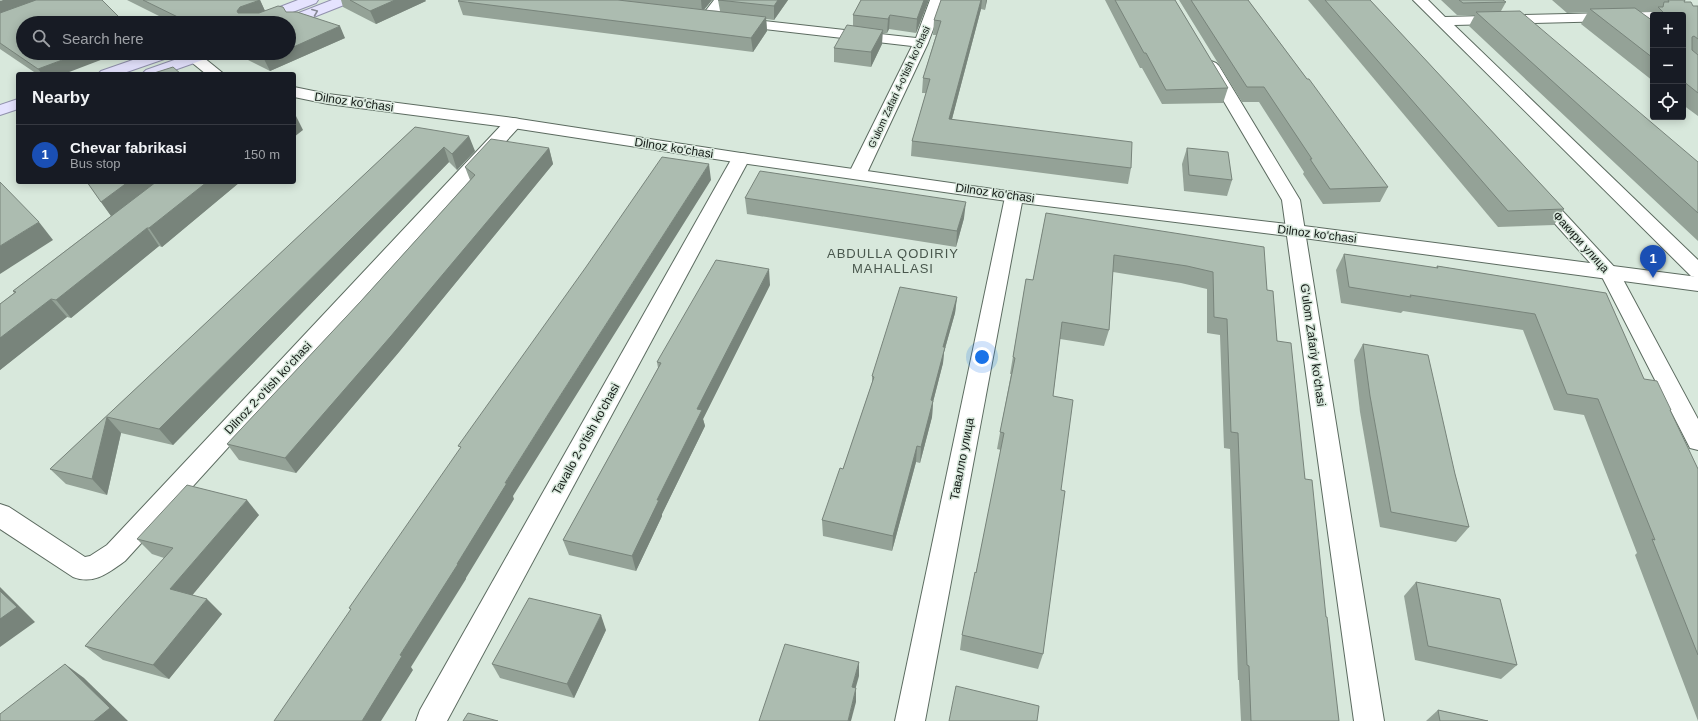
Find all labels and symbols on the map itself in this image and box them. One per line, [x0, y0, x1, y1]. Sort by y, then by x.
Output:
one-way arrow [311, 8, 318, 16]
street label: G'ulom Zafari 4-o'tish ko'chasi [866, 24, 932, 150]
street label: Dilnoz ko'chasi [314, 90, 394, 114]
street label: Dilnoz ko'chasi [634, 135, 714, 161]
street label: Dilnoz ko'chasi [955, 181, 1035, 205]
street label: Факири улица [1550, 209, 1612, 276]
street label: Dilnoz ko'chasi [1277, 222, 1357, 246]
pin: 1 [1640, 245, 1666, 278]
district label: ABDULLA QODIRIY MAHALLASI [827, 246, 959, 276]
street label: G'ulom Zafariy ko'chasi [1297, 283, 1329, 407]
street label: Dilnoz 2-o'tish ko'chasi [222, 339, 314, 437]
your location [972, 347, 992, 367]
street label: Tavallo 2-o'tish ko'chasi [550, 381, 622, 497]
street label: Тавалло улица [947, 416, 977, 501]

